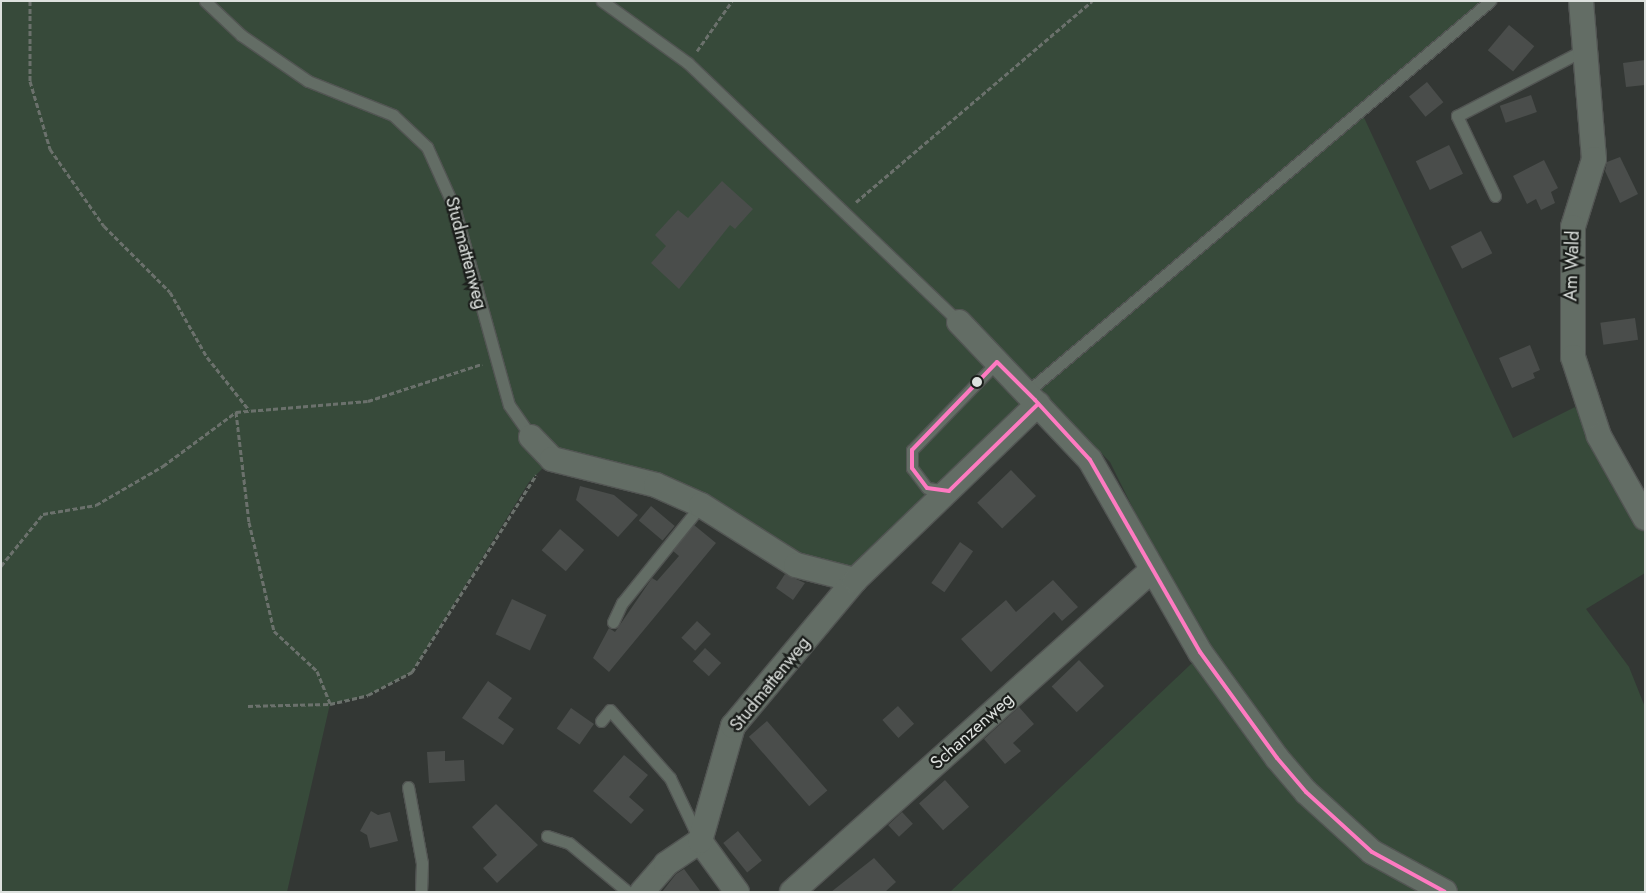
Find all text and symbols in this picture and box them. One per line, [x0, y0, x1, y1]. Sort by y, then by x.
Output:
street label: Studmattenweg [441, 194, 491, 312]
street label: Am Wald [1560, 230, 1584, 302]
unlabelled marker [972, 377, 982, 387]
street label: Studmattenweg [725, 632, 815, 736]
street label: Schanzenweg [926, 688, 1018, 774]

